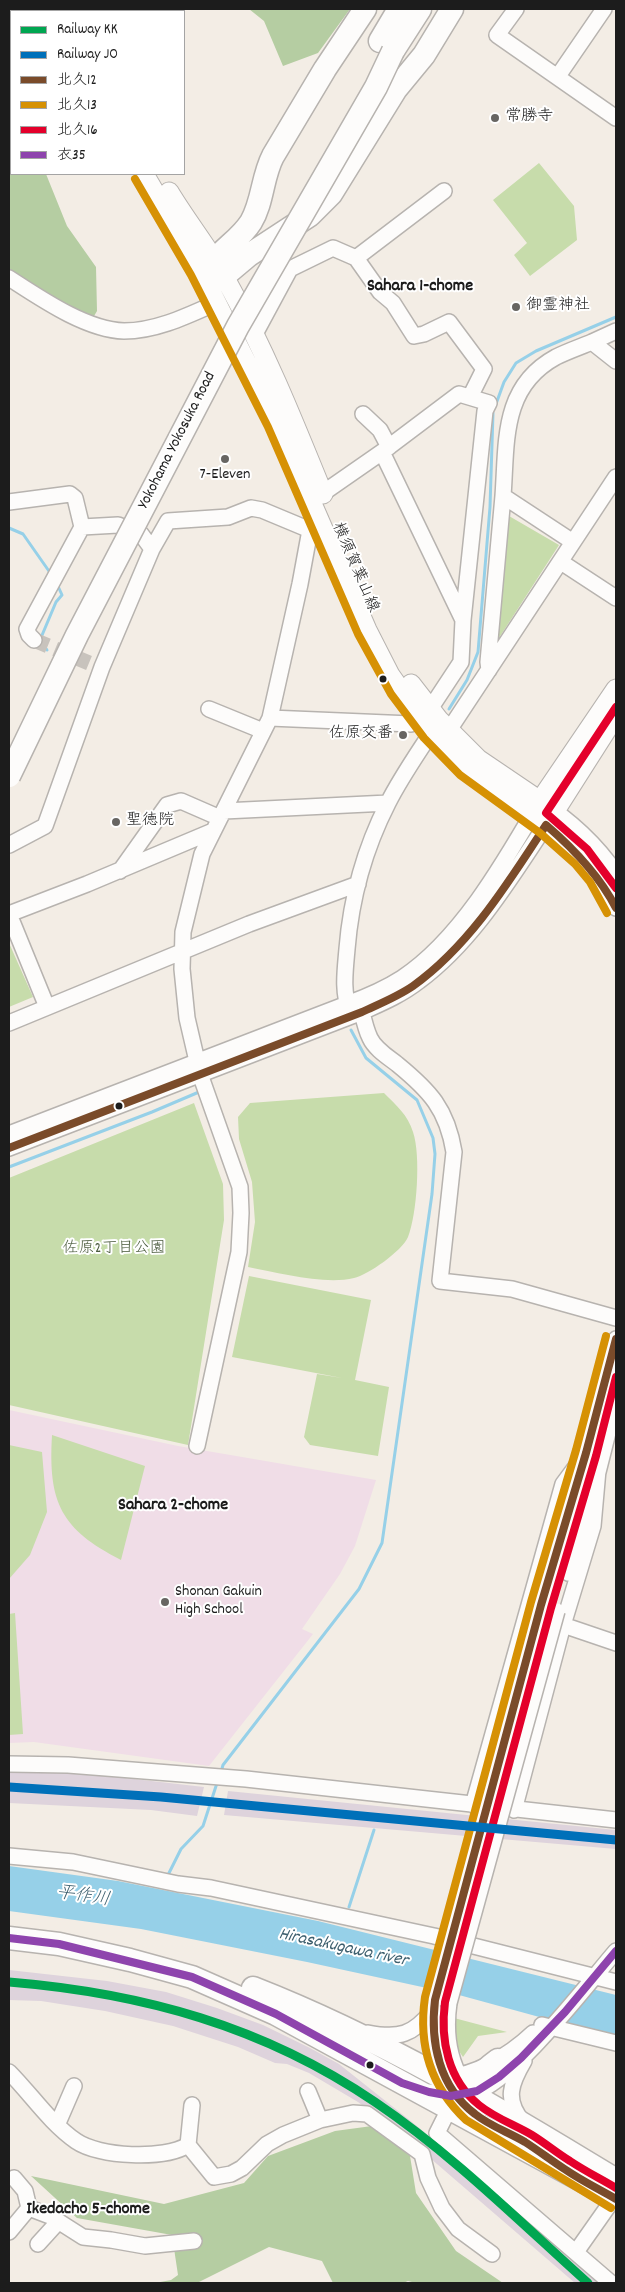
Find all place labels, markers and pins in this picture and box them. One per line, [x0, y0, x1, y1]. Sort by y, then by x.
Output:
place label: 常勝寺 [505, 108, 553, 128]
marker: 常勝寺 [489, 112, 501, 124]
place label: 御霊神社 [526, 297, 590, 317]
marker: 御霊神社 [510, 301, 522, 313]
marker: 7-Eleven [219, 453, 231, 465]
place label: 7-Eleven [200, 466, 250, 486]
unlabelled marker [378, 674, 388, 684]
place label: 佐原交番 [329, 725, 393, 745]
marker: 佐原交番 [397, 729, 409, 741]
place label: 聖徳院 [126, 812, 174, 832]
marker: 聖徳院 [110, 816, 122, 828]
unlabelled marker [114, 1101, 124, 1111]
place label: Shonan Gakuin High School [175, 1583, 262, 1621]
marker: Shonan Gakuin High School [159, 1596, 171, 1608]
unlabelled marker [365, 2060, 375, 2070]

